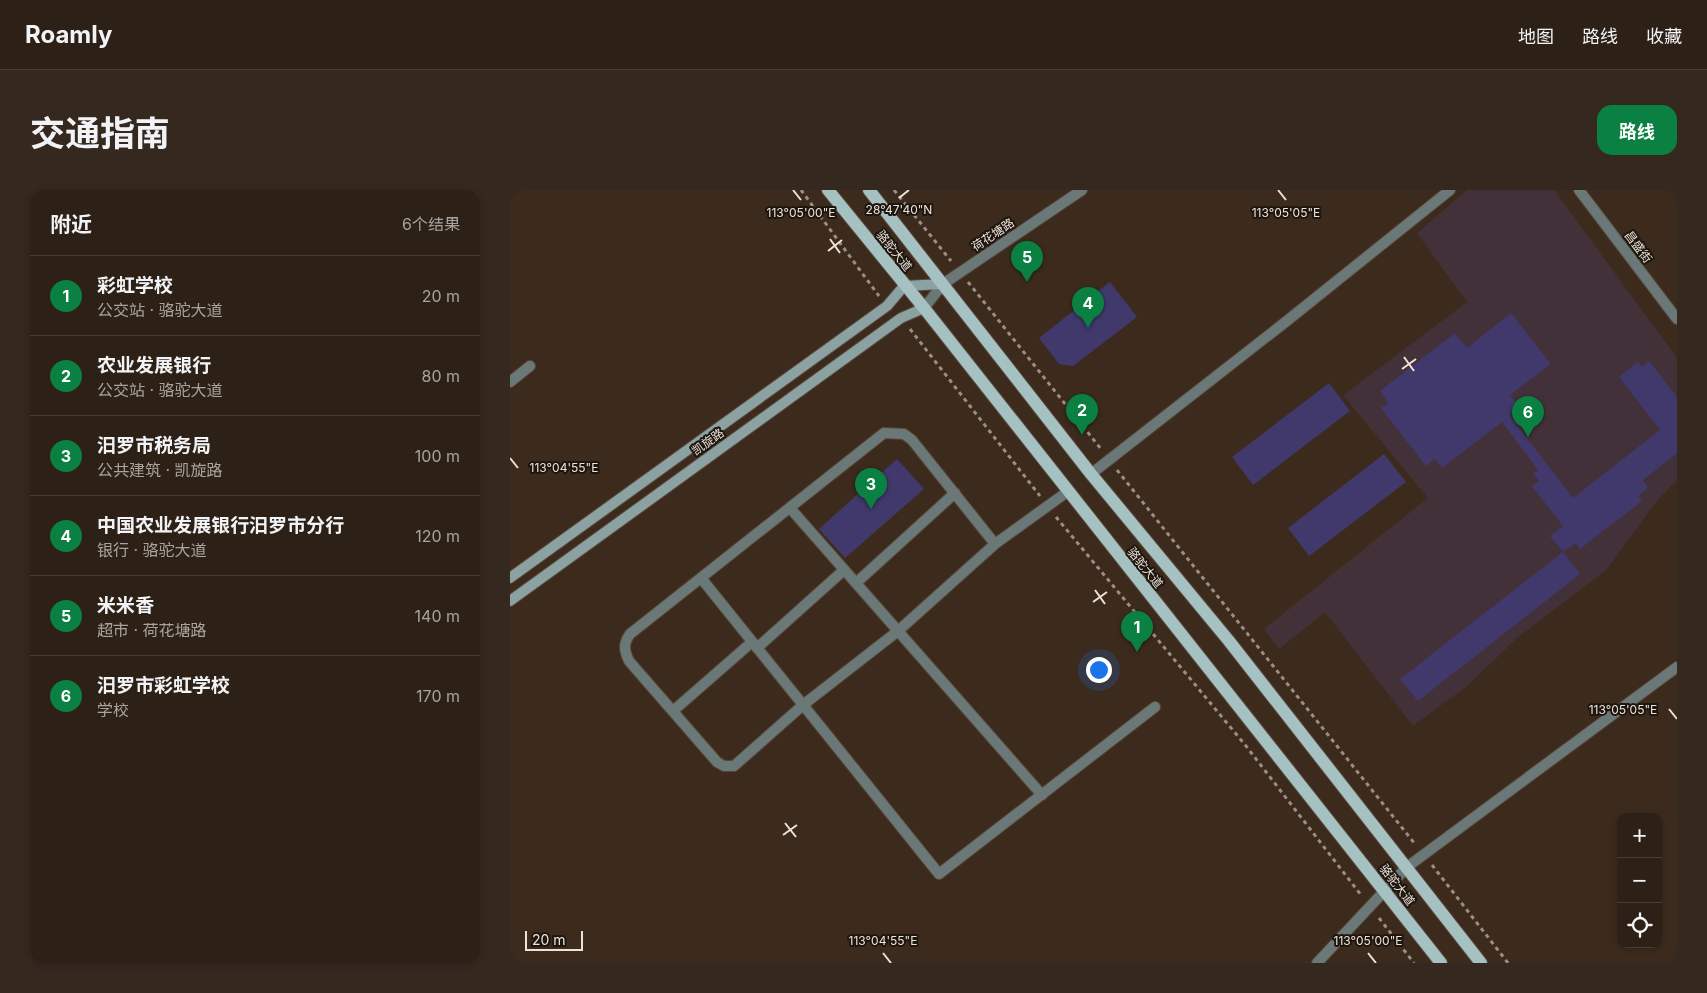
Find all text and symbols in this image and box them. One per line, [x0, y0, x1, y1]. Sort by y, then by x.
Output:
text: Roamly [25, 20, 112, 49]
text: 地图 [1518, 26, 1554, 47]
text: 路线 [1582, 26, 1618, 47]
text: 收藏 [1646, 26, 1682, 47]
button: 路线 [1597, 105, 1677, 155]
text: 交通指南 [30, 112, 170, 154]
text: 28°47'40"N [866, 202, 932, 217]
text: 113°05'00"E [767, 205, 835, 220]
text: 113°05'05"E [1252, 205, 1320, 220]
text: 附近 [50, 212, 92, 237]
text: 6个结果 [402, 214, 460, 234]
street label: 荷花塘路 [969, 215, 1017, 254]
street label: 骆驼大道 [873, 227, 915, 274]
street label: 昌盛街 [1622, 228, 1655, 266]
pin: 5 [1011, 241, 1043, 282]
text: 彩虹学校 [97, 274, 173, 297]
text: 1 [63, 286, 69, 306]
text: 20 m [422, 286, 460, 306]
pin: 4 [1072, 287, 1104, 328]
text: 公交站 · 骆驼大道 [97, 300, 223, 320]
text: 农业发展银行 [97, 354, 211, 377]
text: 2 [61, 366, 71, 386]
text: 80 m [421, 366, 460, 386]
text: 公交站 · 骆驼大道 [97, 380, 223, 400]
pin: 2 [1066, 394, 1098, 435]
pin: 6 [1512, 396, 1544, 437]
street label: 凯旋路 [689, 425, 727, 458]
text: 汨罗市税务局 [97, 434, 211, 457]
text: 3 [61, 446, 71, 466]
text: 100 m [415, 446, 460, 466]
text: 公共建筑 · 凯旋路 [97, 460, 223, 480]
text: 113°04'55"E [530, 460, 598, 475]
pin: 3 [855, 468, 887, 509]
text: 中国农业发展银行汨罗市分行 [97, 514, 344, 537]
text: 4 [61, 526, 71, 546]
text: 120 m [415, 526, 460, 546]
text: 银行 · 骆驼大道 [97, 540, 207, 560]
street label: 骆驼大道 [1124, 544, 1166, 591]
text: 米米香 [97, 594, 154, 617]
text: 5 [61, 606, 71, 626]
text: 140 m [415, 606, 460, 626]
pin: 1 [1121, 611, 1153, 652]
text: 超市 · 荷花塘路 [97, 620, 207, 640]
your location [1086, 657, 1112, 683]
text: 汨罗市彩虹学校 [97, 674, 230, 697]
text: 6 [61, 686, 71, 706]
text: 170 m [416, 686, 460, 706]
text: 学校 [97, 700, 129, 720]
text: 113°05'05"E [1589, 702, 1657, 717]
map controls [1617, 813, 1662, 948]
button: + [1617, 813, 1662, 858]
button: − [1617, 858, 1662, 903]
street label: 骆驼大道 [1377, 861, 1418, 908]
button: locate [1617, 903, 1662, 948]
scale bar [525, 928, 582, 951]
text: 20 m [532, 931, 566, 948]
text: 113°04'55"E [849, 933, 917, 948]
text: 113°05'00"E [1334, 933, 1402, 948]

